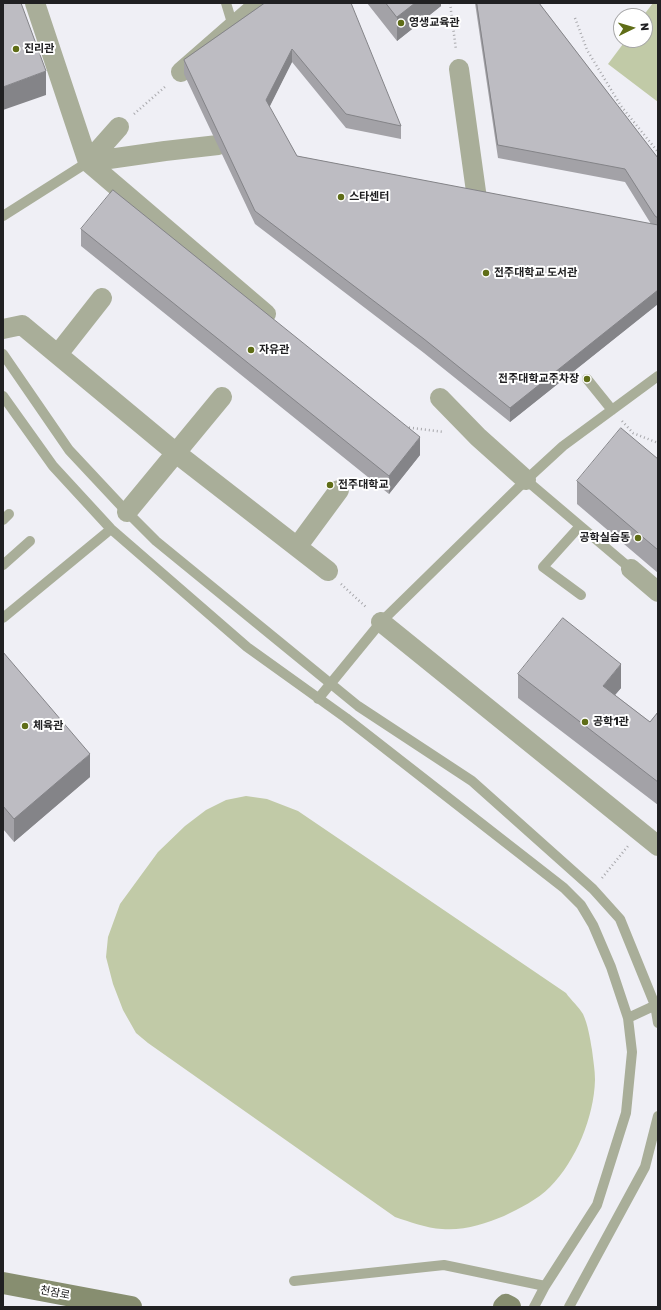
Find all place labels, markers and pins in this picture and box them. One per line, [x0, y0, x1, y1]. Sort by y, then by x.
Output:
place label: 영생교육관 [409, 16, 460, 30]
marker: 영생교육관 [396, 18, 406, 28]
place label: 진리관 [24, 42, 54, 56]
marker: 진리관 [11, 44, 21, 54]
place label: 스타센터 [349, 190, 389, 204]
marker: 스타센터 [336, 192, 346, 202]
place label: 전주대학교 도서관 [494, 266, 577, 280]
marker: 전주대학교 도서관 [481, 268, 491, 278]
place label: 자유관 [259, 343, 289, 357]
marker: 자유관 [246, 345, 256, 355]
place label: 전주대학교주차장 [498, 372, 579, 386]
marker: 전주대학교주차장 [582, 374, 592, 384]
place label: 전주대학교 [338, 478, 389, 492]
marker: 전주대학교 [325, 480, 335, 490]
place label: 공학실습동 [579, 531, 630, 545]
marker: 공학실습동 [633, 533, 643, 543]
place label: 공학1관 [593, 715, 629, 729]
marker: 공학1관 [580, 717, 590, 727]
place label: 체육관 [33, 719, 63, 733]
marker: 체육관 [20, 721, 30, 731]

